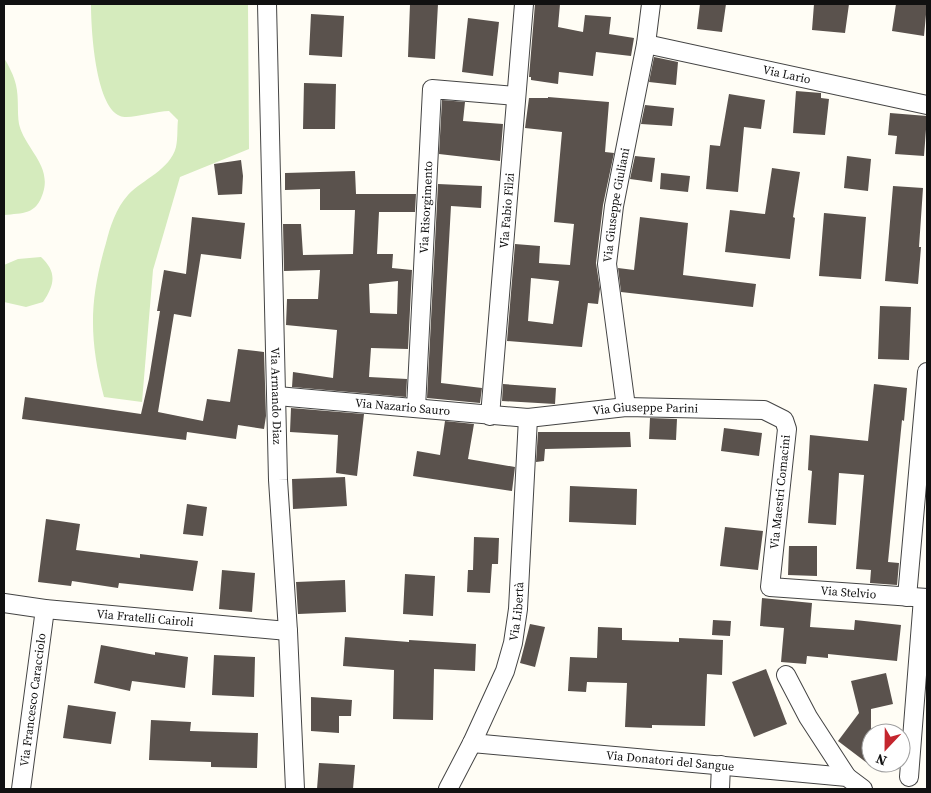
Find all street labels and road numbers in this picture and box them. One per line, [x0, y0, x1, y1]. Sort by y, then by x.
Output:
street label: Via Lario [761, 62, 813, 88]
street label: Via Giuseppe Giuliani [599, 146, 633, 263]
street label: Via Risorgimento [416, 160, 436, 254]
street label: Via Fabio Filzi [496, 172, 518, 249]
street label: Via Armando Diaz [267, 347, 285, 445]
street label: Via Nazario Sauro [354, 395, 451, 419]
street label: Via Giuseppe Parini [592, 399, 699, 419]
street label: Via Maestri Comacini [766, 434, 794, 550]
street label: Via Libertà [505, 581, 527, 642]
street label: Via Stelvio [820, 583, 877, 602]
street label: Via Fratelli Cairoli [96, 606, 195, 630]
street label: Via Francesco Caracciolo [16, 632, 50, 767]
street label: Via Donatori del Sangue [605, 747, 735, 775]

